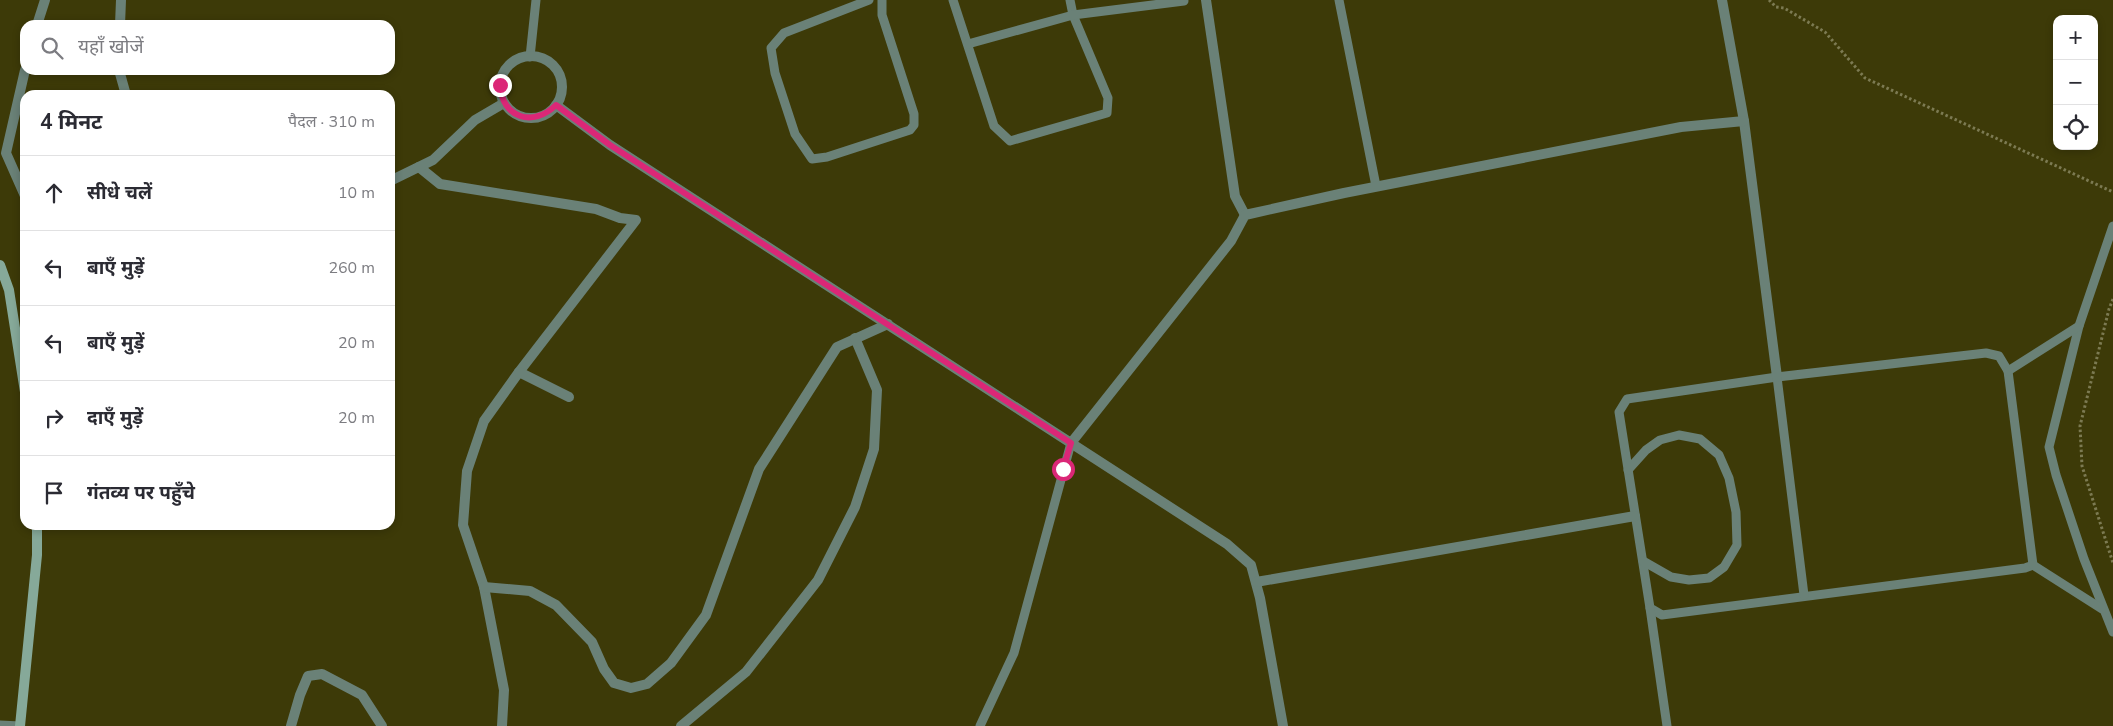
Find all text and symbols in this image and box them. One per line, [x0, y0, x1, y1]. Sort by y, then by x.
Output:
map controls [2053, 15, 2098, 150]
button: + [2053, 15, 2098, 60]
search box [20, 20, 395, 75]
icon: search [38, 34, 66, 62]
text: यहाँ खोजें [78, 34, 143, 60]
button: − [2053, 60, 2098, 105]
route end [489, 74, 512, 97]
button: locate [2053, 105, 2098, 150]
text: 4 मिनट [40, 108, 102, 136]
text: पैदल · 310 m [288, 111, 375, 133]
icon: ahead [40, 179, 68, 207]
text: सीधे चलें [87, 180, 152, 206]
text: 10 m [338, 182, 375, 204]
icon: left [40, 254, 68, 282]
text: बाएँ मुड़ें [87, 255, 144, 281]
text: 260 m [328, 257, 375, 279]
icon: left [40, 329, 68, 357]
text: बाएँ मुड़ें [87, 330, 144, 356]
text: 20 m [338, 332, 375, 354]
icon: right [40, 404, 68, 432]
text: दाएँ मुड़ें [87, 405, 143, 431]
text: 20 m [338, 407, 375, 429]
route start [1052, 458, 1075, 481]
icon: arrive [40, 479, 68, 507]
text: गंतव्य पर पहुँचे [87, 480, 195, 506]

